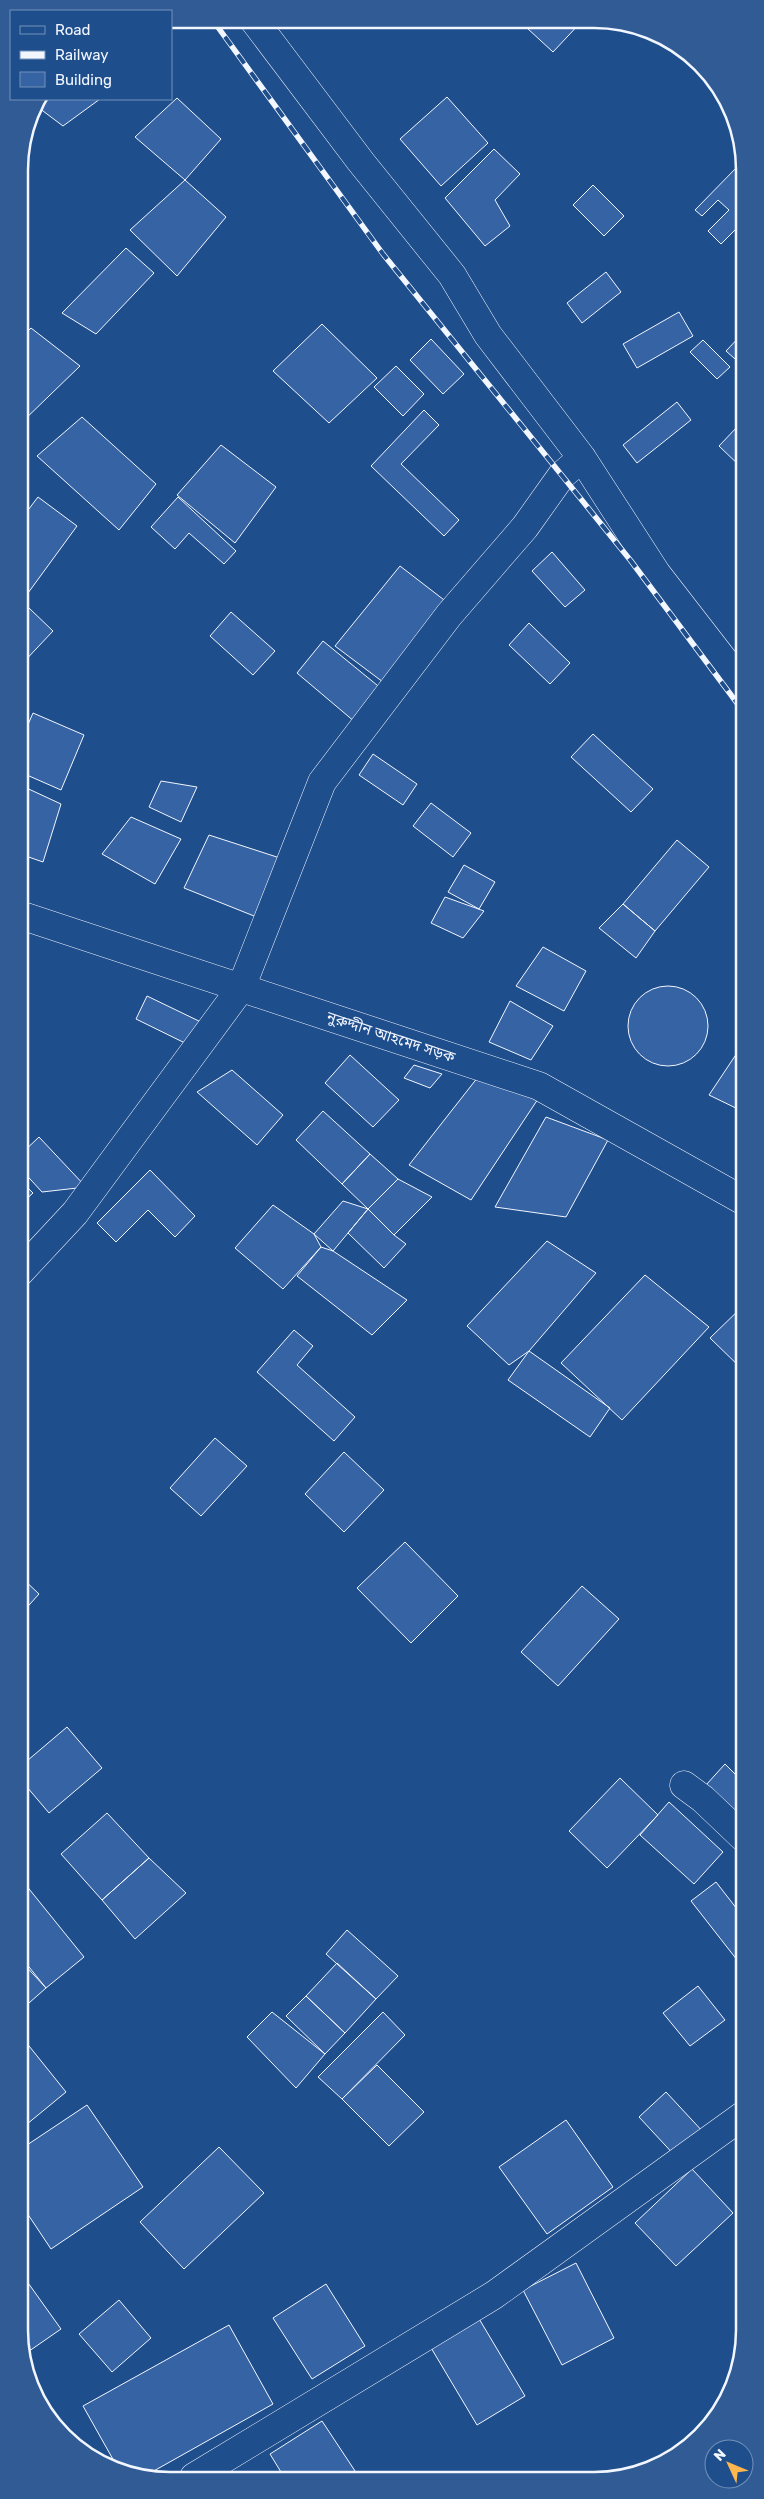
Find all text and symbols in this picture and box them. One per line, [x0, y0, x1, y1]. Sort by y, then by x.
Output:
legend [10, 10, 172, 100]
text: Road [55, 21, 91, 39]
text: Railway [55, 46, 109, 64]
text: Building [55, 71, 112, 89]
street label: নুরুদ্দীন আহমেদ সড়ক [324, 1007, 458, 1067]
north arrow [704, 2439, 754, 2489]
text: N [710, 2446, 730, 2465]

